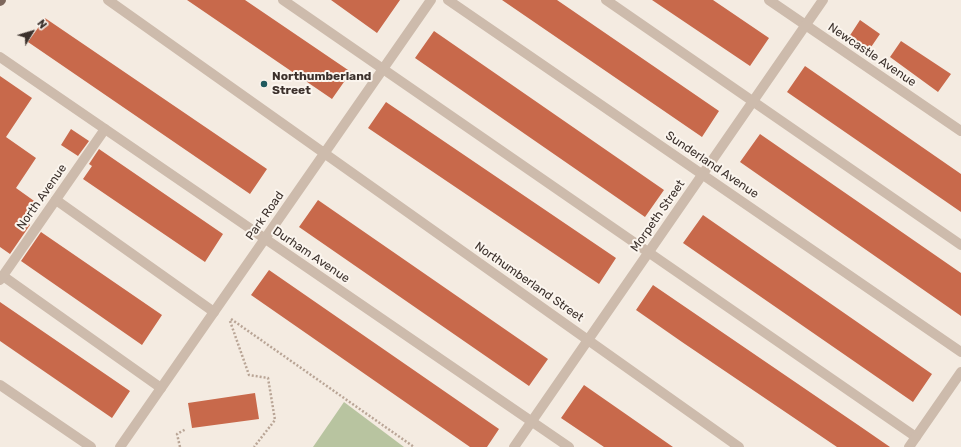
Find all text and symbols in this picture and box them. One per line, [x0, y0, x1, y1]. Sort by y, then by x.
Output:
north arrow [12, 12, 52, 52]
text: N [34, 17, 49, 31]
street label: Newcastle Avenue [825, 20, 919, 90]
place label: Northumberland Street [272, 70, 371, 98]
marker: Northumberland Street [259, 79, 269, 89]
street label: Sunderland Avenue [663, 128, 761, 202]
street label: North Avenue [14, 161, 70, 233]
street label: Morpeth Street [628, 177, 688, 255]
street label: Park Road [243, 189, 287, 243]
street label: Durham Avenue [270, 224, 352, 286]
street label: Northumberland Street [472, 239, 586, 325]

